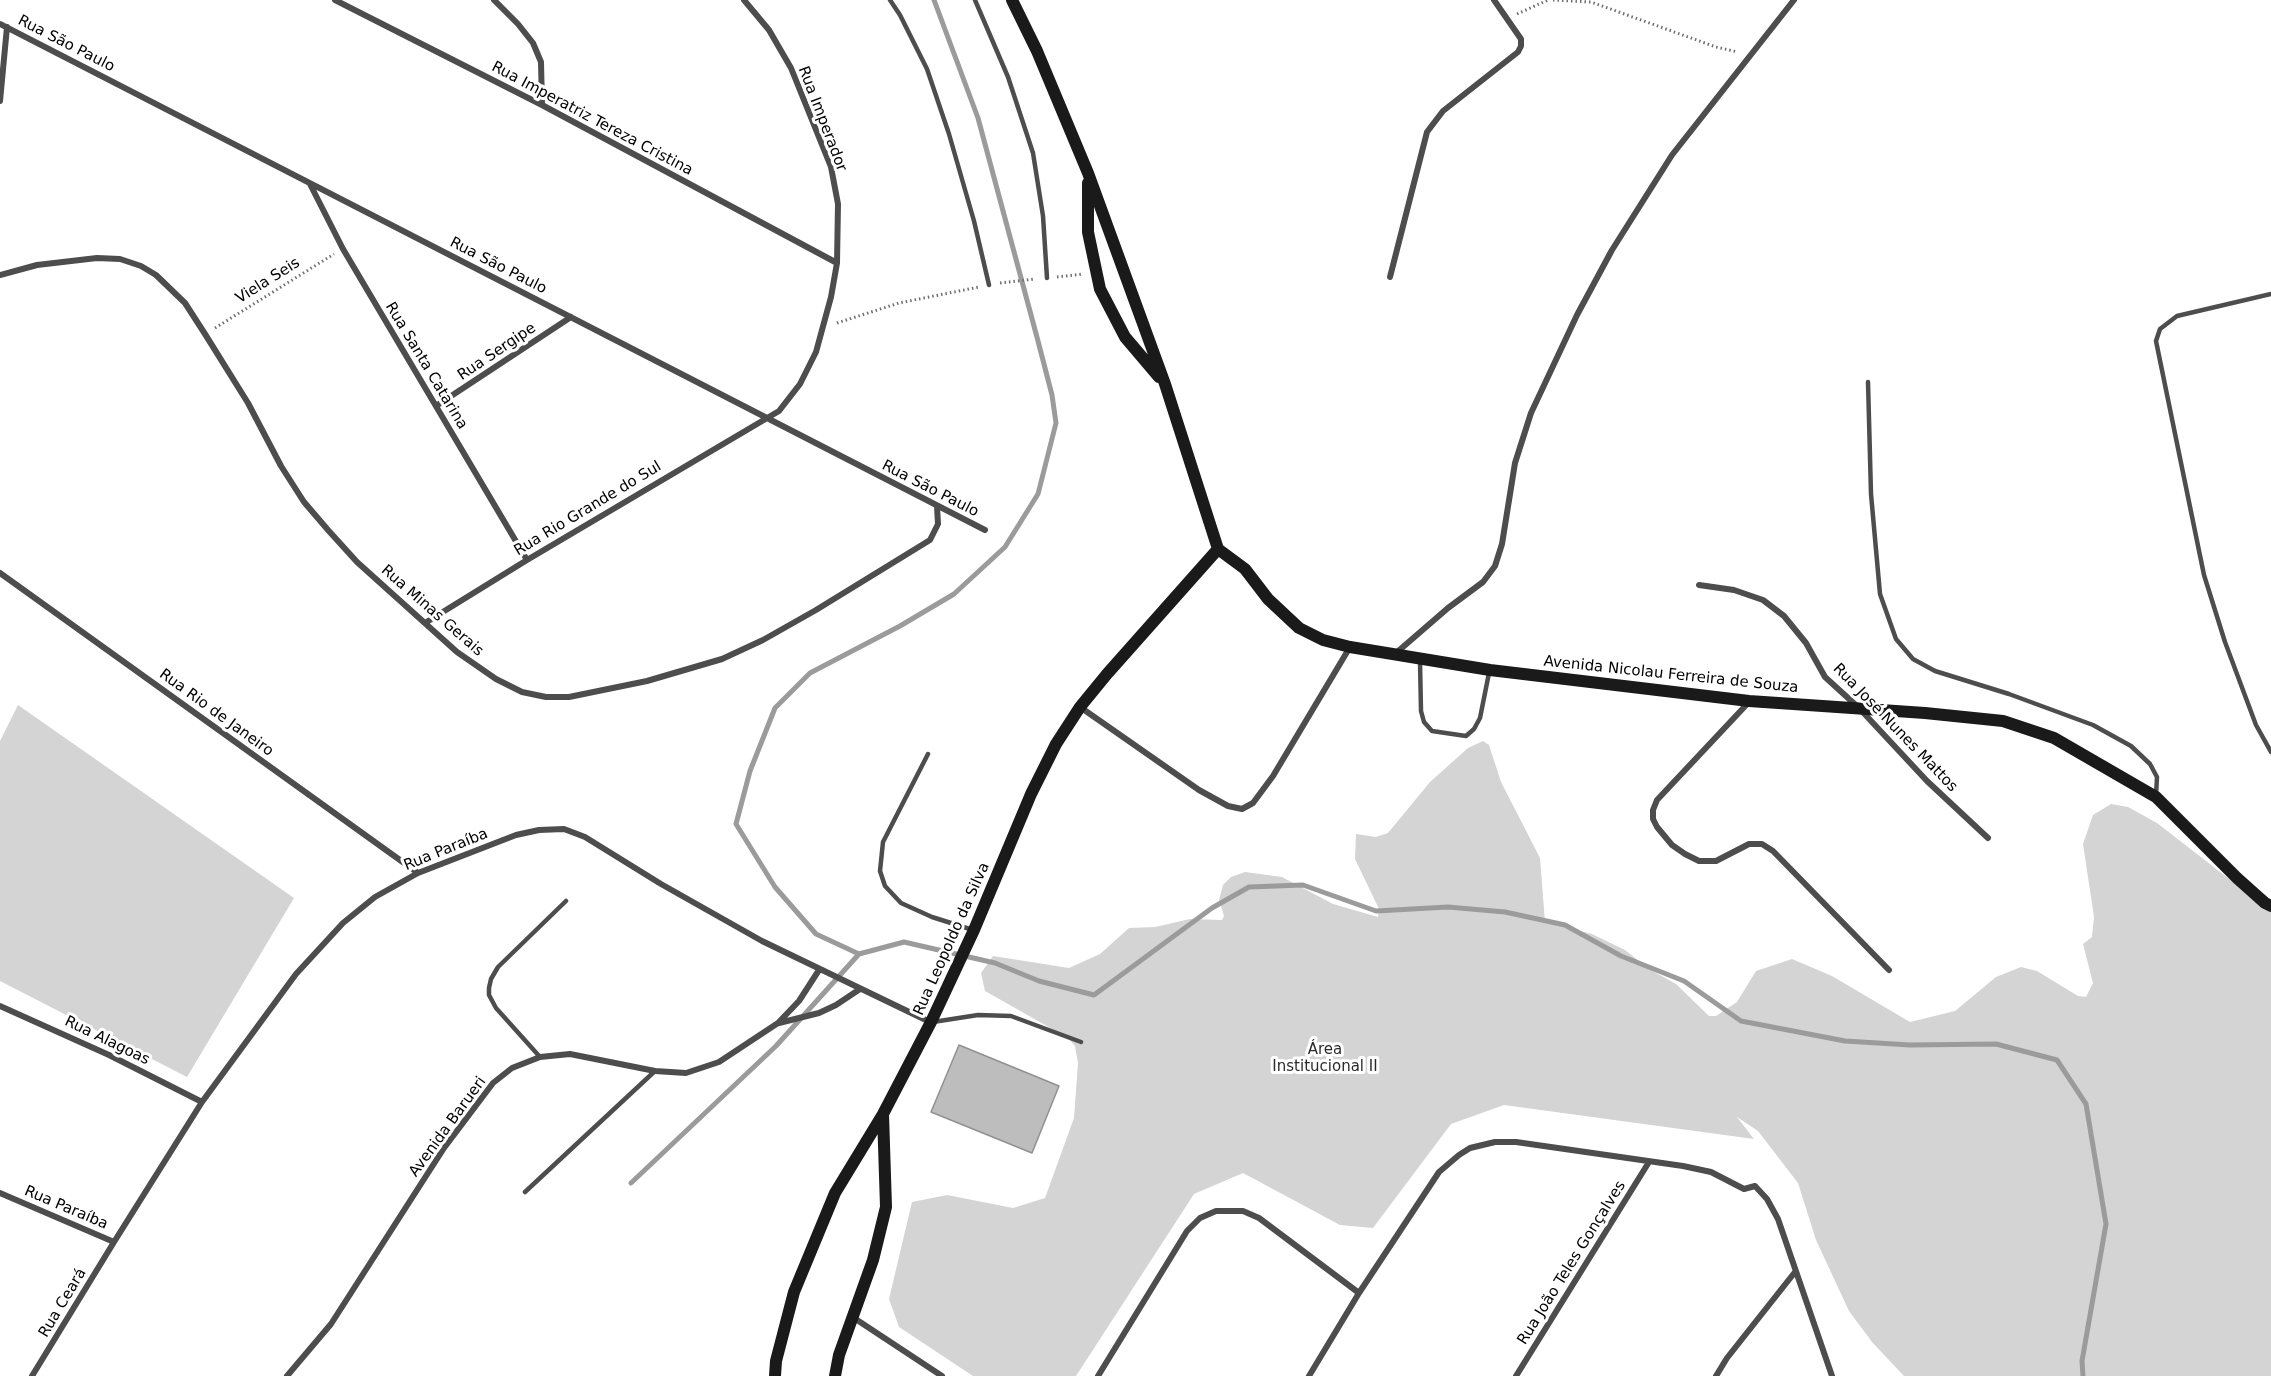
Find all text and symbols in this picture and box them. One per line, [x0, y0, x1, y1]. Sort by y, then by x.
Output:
street label: Rua São Paulo [15, 12, 117, 76]
street label: Rua Imperatriz Tereza Cristina [488, 58, 696, 180]
street label: Rua Imperador [794, 64, 850, 174]
street label: Rua São Paulo [447, 234, 549, 298]
street label: Viela Seis [233, 254, 303, 308]
street label: Rua Santa Catarina [381, 299, 471, 433]
street label: Rua Sergipe [455, 319, 539, 385]
street label: Rua São Paulo [879, 457, 981, 521]
street label: Rua Rio Grande do Sul [511, 458, 665, 560]
street label: Rua Minas Gerais [377, 562, 487, 660]
street label: Avenida Nicolau Ferreira de Souza [1543, 653, 1799, 697]
street label: Rua José Nunes Mattos [1829, 660, 1961, 796]
street label: Rua Rio de Janeiro [155, 666, 277, 760]
street label: Rua Paraíba [401, 825, 491, 875]
street label: Rua Leopoldo da Silva [910, 860, 994, 1018]
street label: Rua Alagoas [61, 1013, 153, 1069]
park label: Área Institucional II [1272, 1041, 1378, 1076]
street label: Avenida Barueri [406, 1073, 490, 1181]
street label: Rua João Teles Gonçalves [1514, 1178, 1630, 1348]
street label: Rua Paraíba [22, 1182, 110, 1234]
street label: Rua Ceará [35, 1265, 91, 1341]

